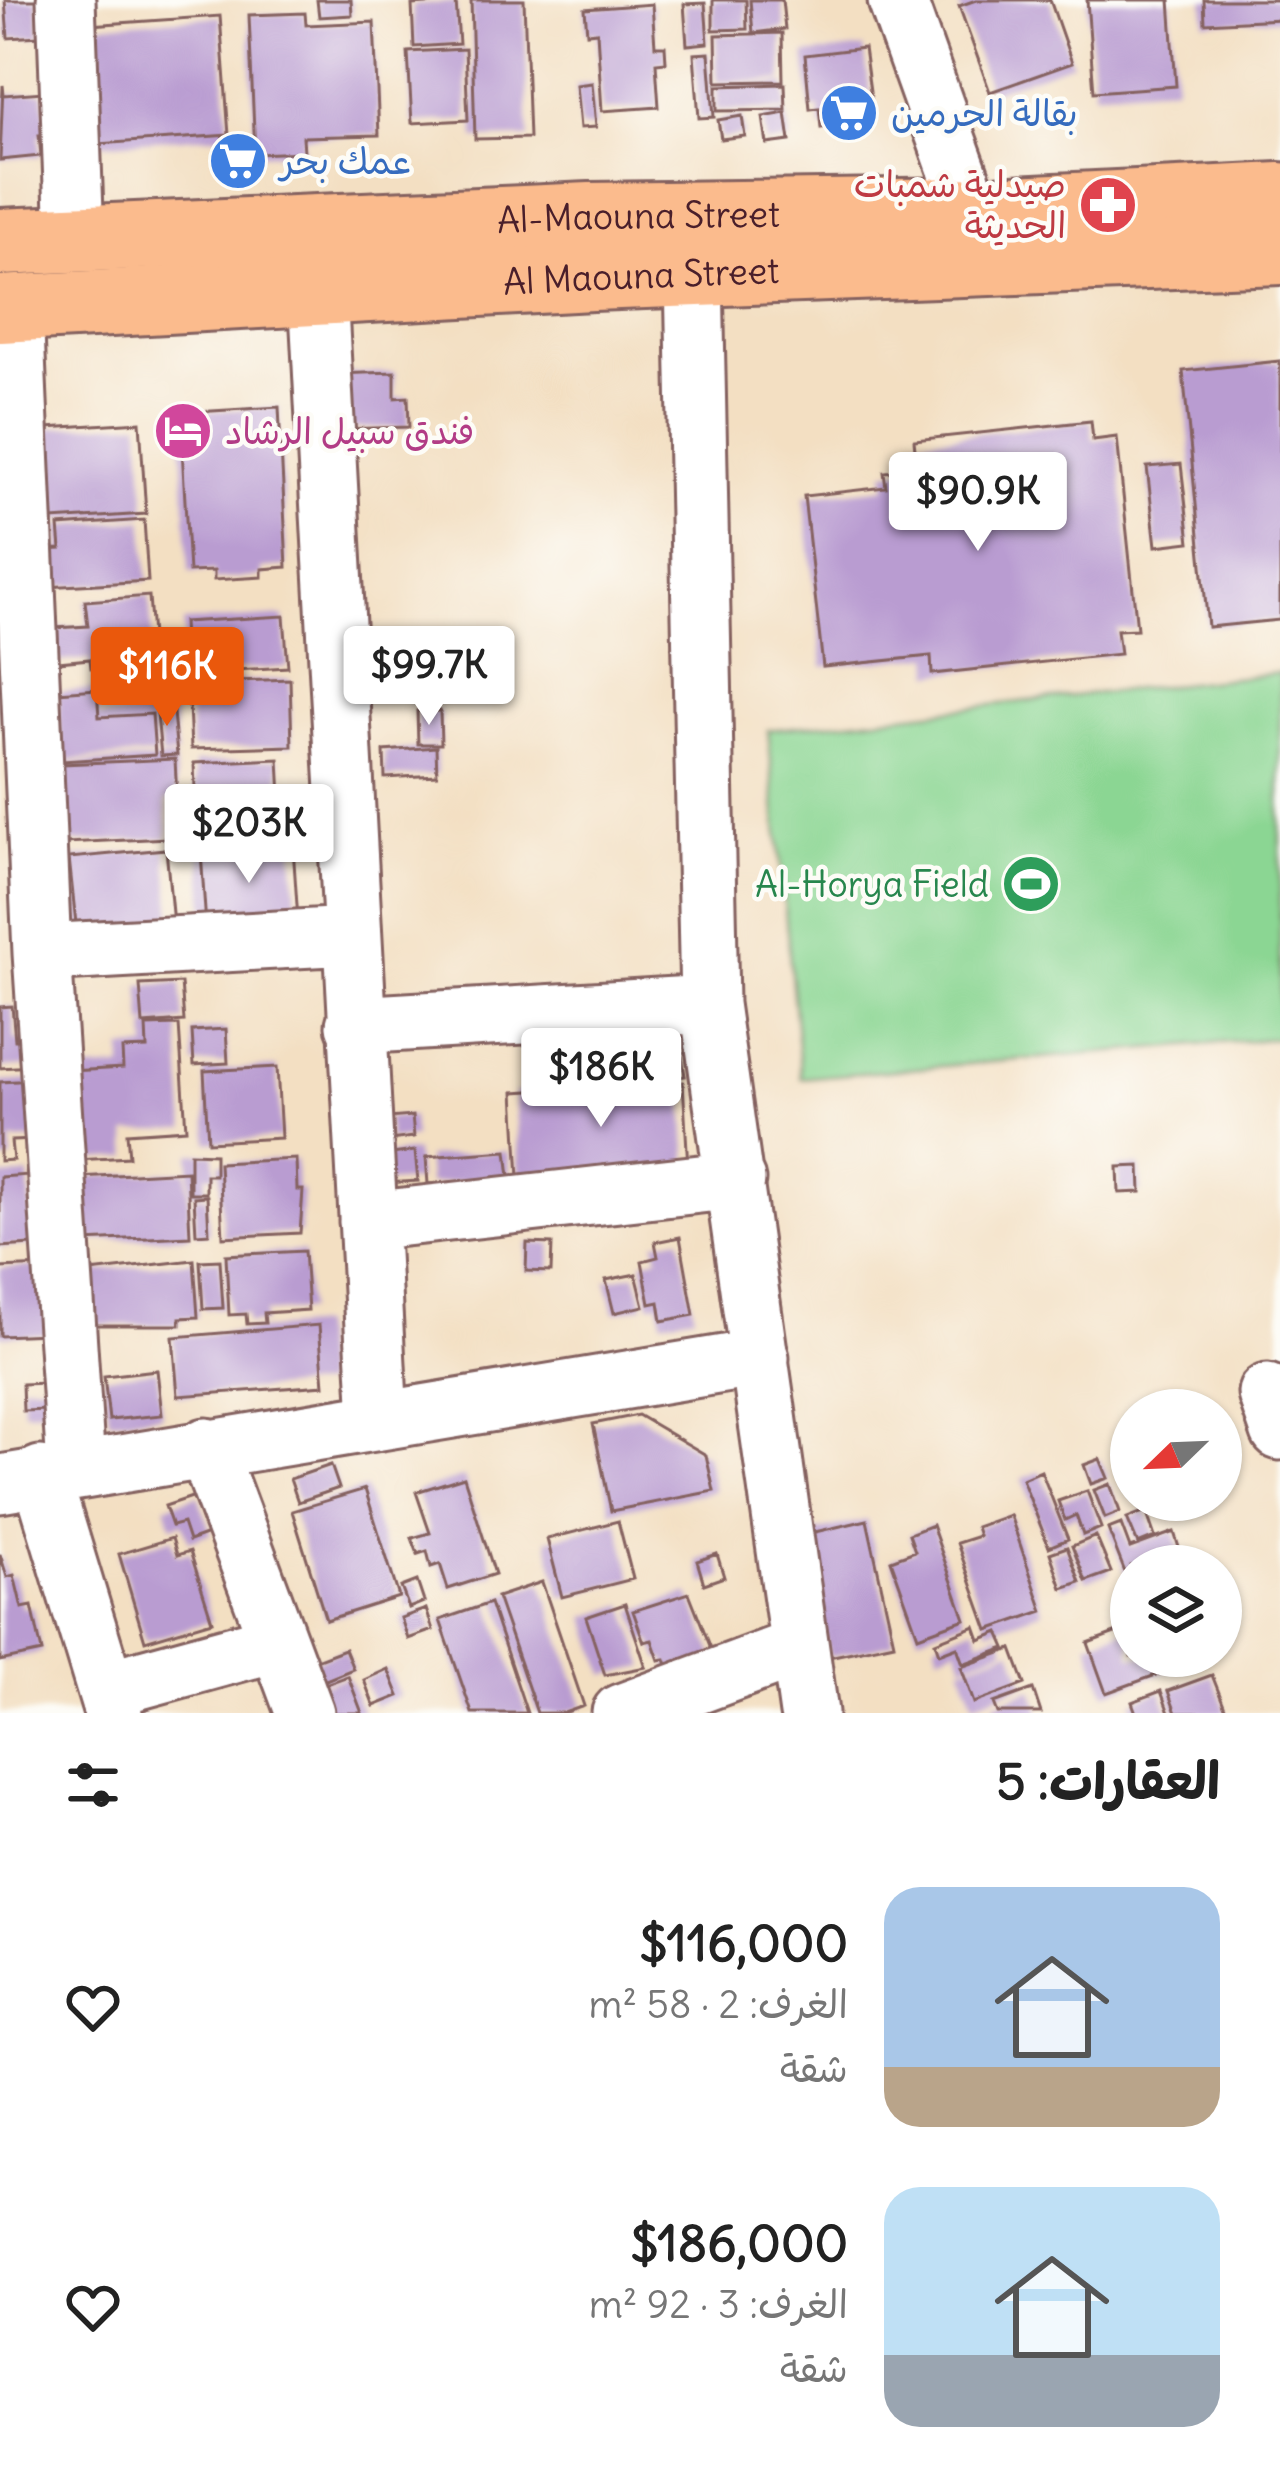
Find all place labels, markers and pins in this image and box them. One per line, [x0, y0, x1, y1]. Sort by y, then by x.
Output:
supermarket icon: بقالة الحرمين [818, 82, 880, 144]
place label: بقالة الحرمين [891, 91, 1078, 136]
supermarket icon: عمك بحر [207, 130, 269, 192]
place label: عمك بحر [277, 139, 411, 184]
place label: صيدلية شمبات الحديثة [854, 162, 1066, 248]
pharmacy icon: صيدلية شمبات الحديثة [1077, 174, 1139, 236]
hotel icon: فندق سبيل الرشاد [152, 400, 214, 462]
place label: فندق سبيل الرشاد [225, 409, 474, 454]
pin: $90.9K [880, 452, 1076, 554]
pin: $99.7K [331, 626, 527, 728]
pin: $116K [83, 627, 251, 729]
pin: $203K [165, 784, 333, 886]
sports icon: Al-Horya Field [1000, 853, 1062, 915]
place label: Al-Horya Field [755, 862, 989, 907]
pin: $186K [517, 1028, 685, 1130]

